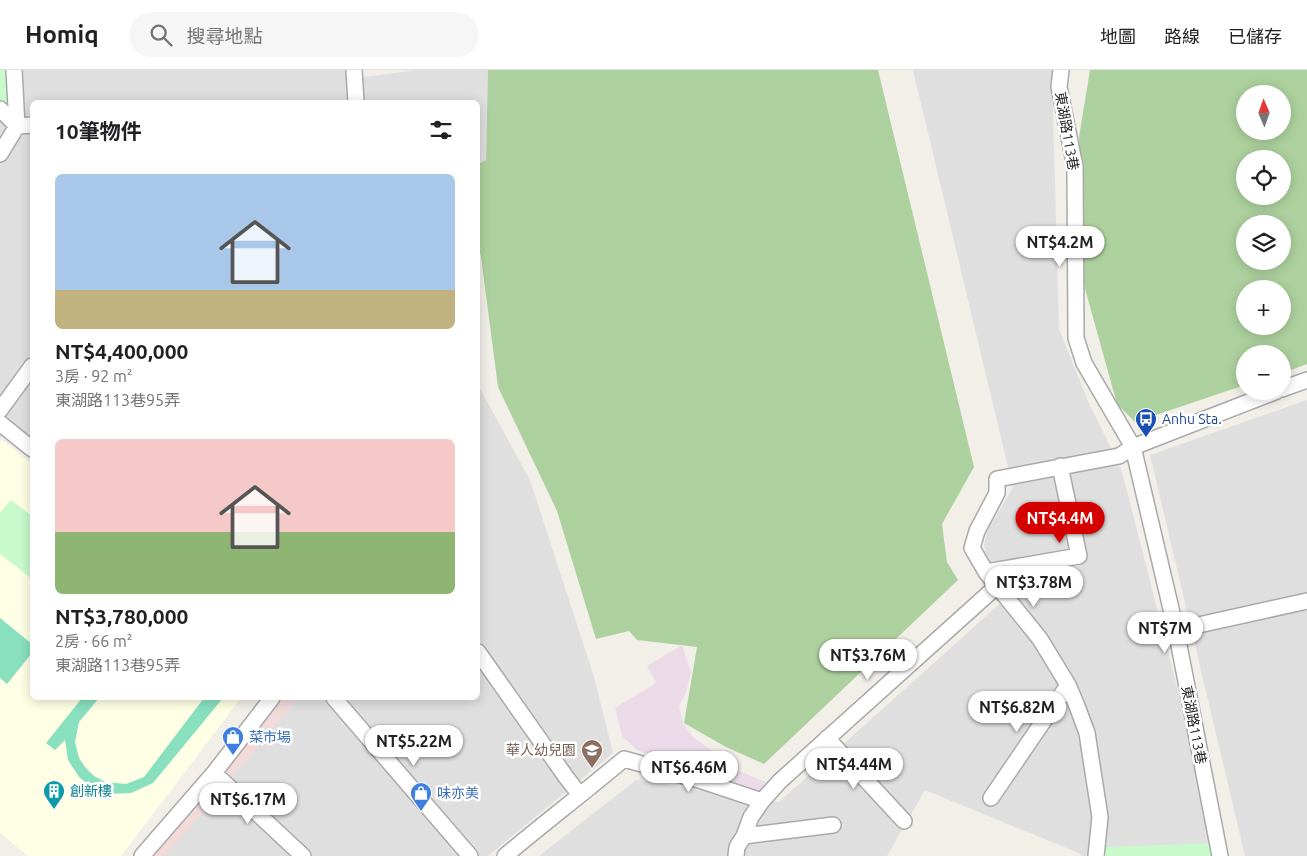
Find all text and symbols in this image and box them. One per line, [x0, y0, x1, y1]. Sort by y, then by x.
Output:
search box [129, 12, 479, 57]
text: Homiq [25, 21, 99, 48]
icon: search [147, 21, 175, 49]
text: 搜尋地點 [187, 25, 263, 47]
text: 地圖 [1100, 26, 1136, 46]
text: 路線 [1164, 26, 1200, 46]
text: 已儲存 [1228, 26, 1282, 46]
north arrow [1236, 85, 1291, 140]
map controls [1236, 85, 1291, 400]
street label: 東湖路113巷 [1052, 90, 1082, 172]
icon: filters [427, 116, 455, 144]
text: 10筆物件 [55, 119, 142, 143]
button: locate [1236, 150, 1291, 205]
icon: home [210, 207, 300, 297]
button: layers [1236, 215, 1291, 270]
pin: NT$4.2M [1014, 226, 1106, 268]
text: NT$4.2M [1027, 233, 1093, 251]
button: + [1236, 280, 1291, 335]
text: NT$4,400,000 [55, 339, 188, 363]
button: − [1236, 345, 1291, 400]
text: 3房 · 92 m² [55, 367, 133, 385]
text: 東湖路113巷95弄 [55, 391, 180, 409]
bus stop icon: Anhu Sta. [1134, 407, 1158, 438]
place label: Anhu Sta. [1162, 411, 1222, 427]
icon: home [210, 472, 300, 562]
pin: NT$4.4M [1014, 502, 1106, 544]
text: NT$4.4M [1027, 509, 1093, 527]
pin: NT$3.78M [982, 566, 1086, 608]
text: NT$3.78M [996, 573, 1072, 591]
text: NT$3,780,000 [55, 604, 188, 628]
pin: NT$7M [1130, 612, 1200, 654]
text: NT$7M [1138, 619, 1192, 637]
text: 2房 · 66 m² [55, 632, 133, 650]
pin: NT$3.76M [816, 638, 920, 681]
text: NT$3.76M [830, 646, 906, 664]
text: 東湖路113巷95弄 [55, 656, 180, 674]
street label: 東湖路113巷 [1179, 684, 1209, 766]
pin: NT$6.82M [965, 690, 1069, 733]
text: NT$6.82M [979, 698, 1055, 716]
pin: NT$5.22M [362, 724, 466, 767]
shop icon: 菜市場 [221, 725, 245, 756]
place label: 菜市場 [249, 729, 291, 745]
text: NT$5.22M [376, 732, 452, 750]
school or university icon: 華人幼兒園 [580, 738, 604, 769]
place label: 華人幼兒園 [506, 742, 576, 758]
pin: NT$4.44M [802, 748, 906, 790]
pin: NT$6.46M [637, 750, 741, 793]
text: NT$4.44M [816, 755, 892, 773]
text: NT$6.46M [651, 758, 727, 776]
building icon: 創新樓 [42, 779, 66, 810]
shop icon: 味亦美 [409, 781, 433, 812]
pin: NT$6.17M [196, 782, 300, 825]
place label: 創新樓 [70, 783, 112, 799]
place label: 味亦美 [437, 785, 479, 801]
text: NT$6.17M [210, 790, 286, 808]

